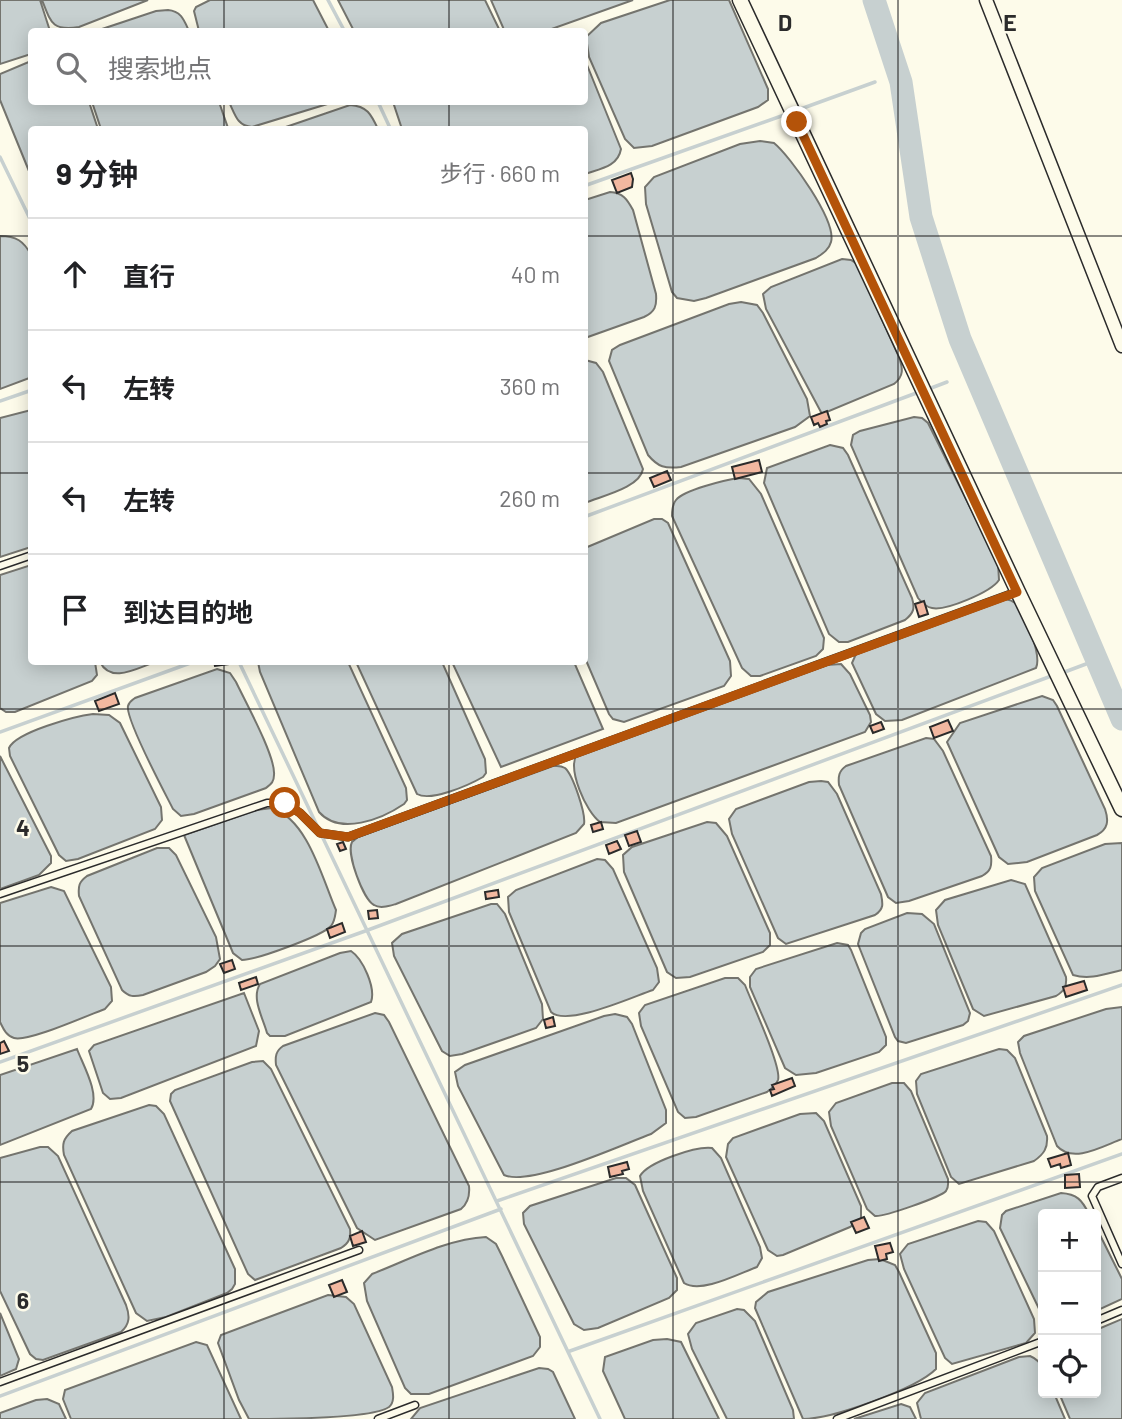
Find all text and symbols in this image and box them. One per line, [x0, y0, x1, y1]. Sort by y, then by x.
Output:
text: D [778, 8, 792, 36]
text: E [1003, 8, 1017, 36]
search box [28, 28, 588, 105]
icon: search [52, 48, 90, 86]
text: 搜索地点 [108, 52, 212, 83]
route end [781, 106, 812, 137]
text: 9 分钟 [56, 155, 138, 191]
text: 步行 · 660 m [440, 159, 560, 187]
icon: ahead [56, 255, 94, 293]
text: 直行 [123, 260, 175, 291]
text: 40 m [511, 260, 560, 288]
icon: left [56, 367, 94, 405]
text: 左转 [123, 372, 175, 403]
text: 360 m [500, 372, 560, 400]
icon: left [56, 479, 94, 517]
text: 左转 [123, 484, 175, 515]
text: 260 m [499, 484, 560, 512]
icon: arrive [56, 591, 94, 629]
text: 到达目的地 [123, 596, 253, 627]
route start [269, 787, 300, 818]
text: 4 [16, 813, 30, 841]
text: 5 [17, 1049, 29, 1077]
map controls [1038, 1209, 1101, 1398]
button: + [1038, 1209, 1101, 1272]
button: − [1038, 1272, 1101, 1335]
text: 6 [17, 1286, 29, 1314]
button: locate [1038, 1335, 1101, 1398]

